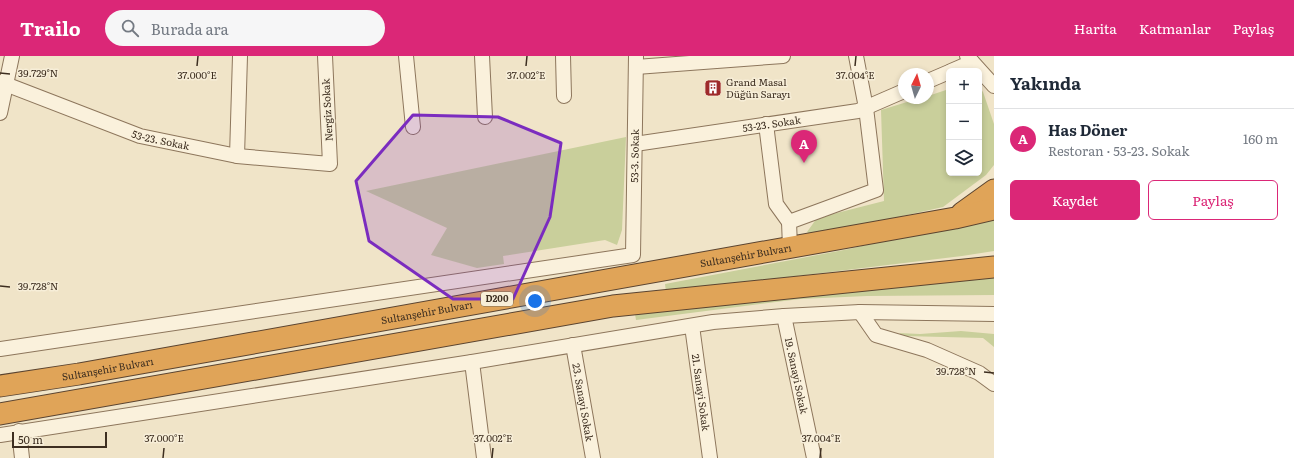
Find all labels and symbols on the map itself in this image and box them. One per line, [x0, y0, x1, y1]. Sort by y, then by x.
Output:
text: 39.729°N [18, 65, 58, 80]
text: 37.000°E [177, 67, 217, 82]
text: 37.002°E [507, 67, 545, 82]
text: 37.004°E [835, 67, 875, 82]
north arrow [898, 68, 934, 104]
place label: Grand Masal Düğün Sarayı [726, 74, 791, 101]
street label: Nergiz Sokak [317, 77, 336, 142]
building icon: Grand Masal Düğün Sarayı [703, 78, 723, 98]
street label: 53-23. Sokak [741, 111, 803, 135]
street label: 53-23. Sokak [130, 125, 192, 153]
street label: 53-3. Sokak [626, 128, 642, 183]
pin: A [791, 130, 817, 163]
street label: Sultanşehir Bulvarı [699, 239, 793, 270]
text: 39.728°N [18, 278, 58, 293]
your location [525, 291, 545, 311]
road number: D200 [481, 292, 513, 306]
street label: Sultanşehir Bulvarı [380, 296, 474, 327]
street label: 19. Sanayi Sokak [782, 336, 813, 416]
street label: Sultanşehir Bulvarı [61, 353, 155, 384]
street label: 21. Sanayi Sokak [689, 353, 714, 433]
street label: 23. Sanayi Sokak [569, 362, 598, 443]
text: 39.728°N [936, 363, 976, 378]
scale bar [12, 430, 107, 449]
text: 37.000°E [144, 430, 184, 445]
text: 37.002°E [474, 430, 512, 445]
text: 37.004°E [801, 430, 841, 445]

